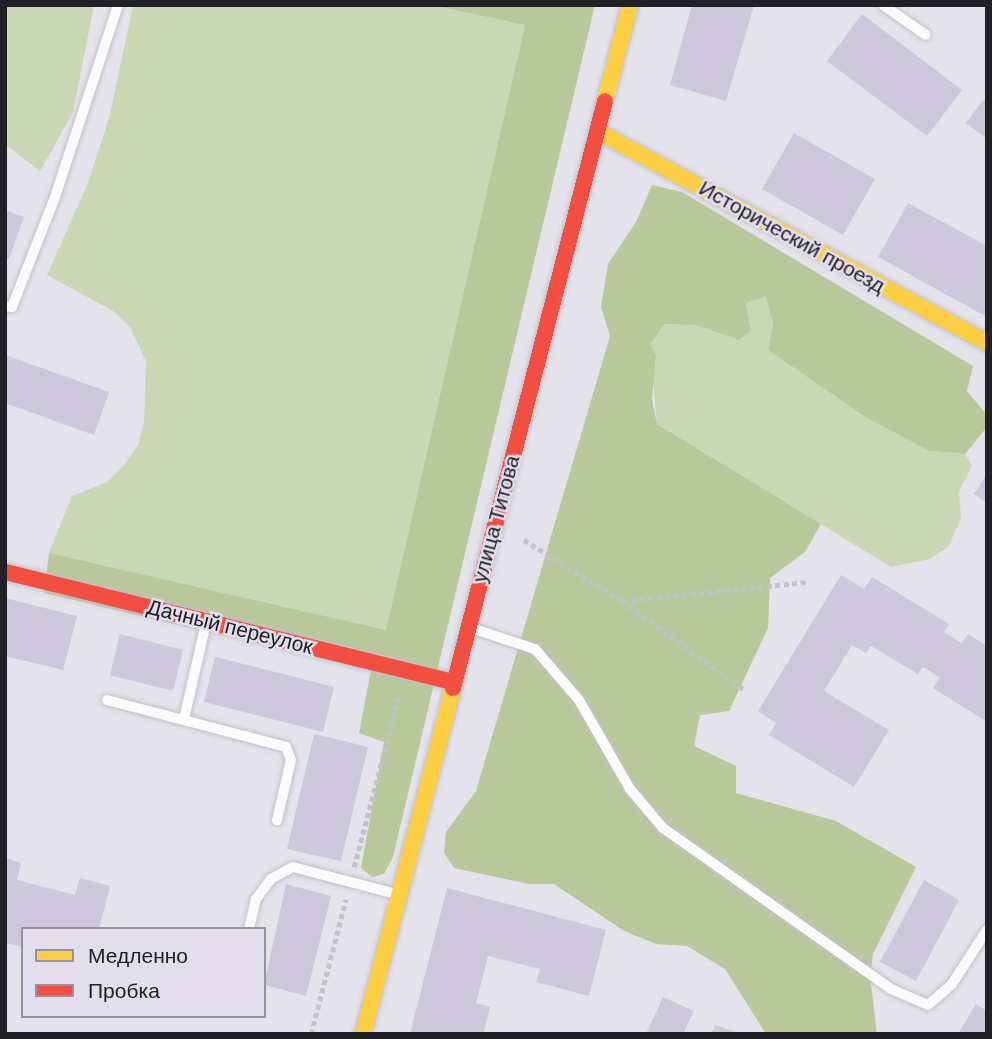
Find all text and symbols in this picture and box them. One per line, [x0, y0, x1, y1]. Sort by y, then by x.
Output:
street label: Исторический проезд [695, 175, 889, 299]
street label: улица Титова [467, 453, 525, 585]
street label: Дачный переулок [144, 594, 316, 660]
legend [21, 927, 266, 1018]
text: Медленно [88, 942, 188, 970]
text: Пробка [88, 977, 160, 1005]

